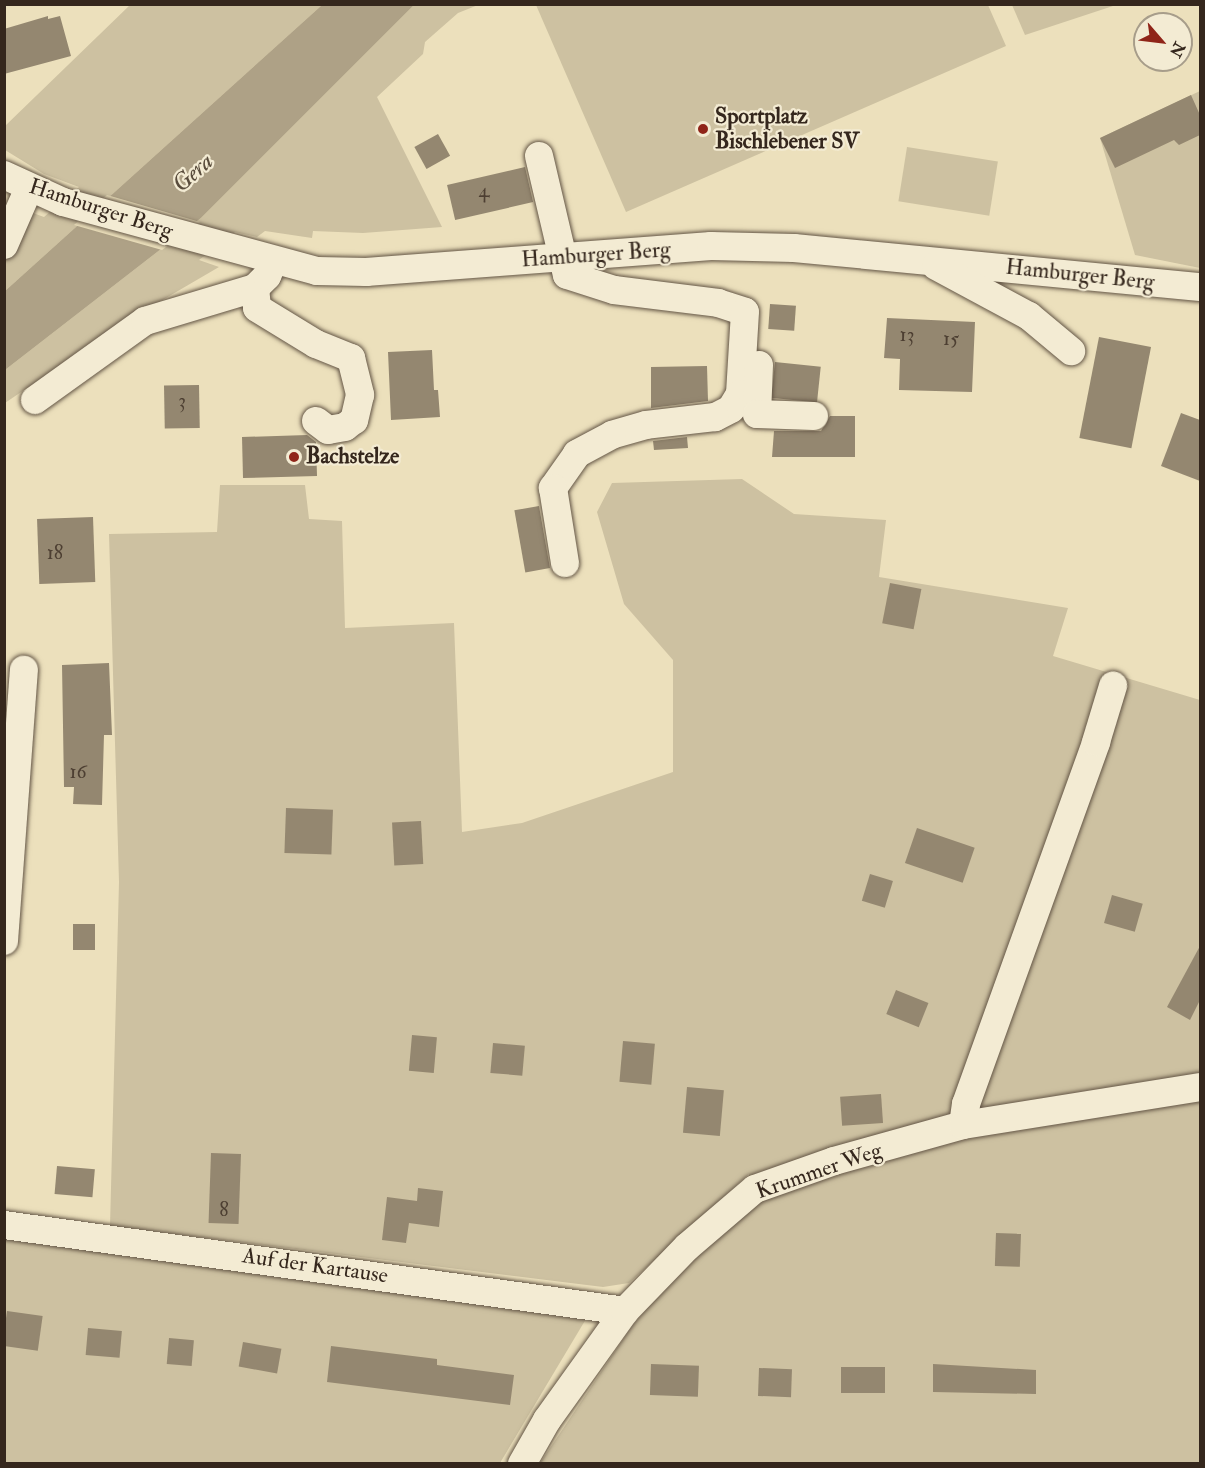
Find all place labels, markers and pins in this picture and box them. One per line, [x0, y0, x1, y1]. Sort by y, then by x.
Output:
place label: Sportplatz Bischlebener SV [715, 103, 859, 154]
marker: Sportplatz Bischlebener SV [696, 122, 710, 136]
place label: Bachstelze [306, 444, 399, 470]
marker: Bachstelze [287, 450, 301, 464]

